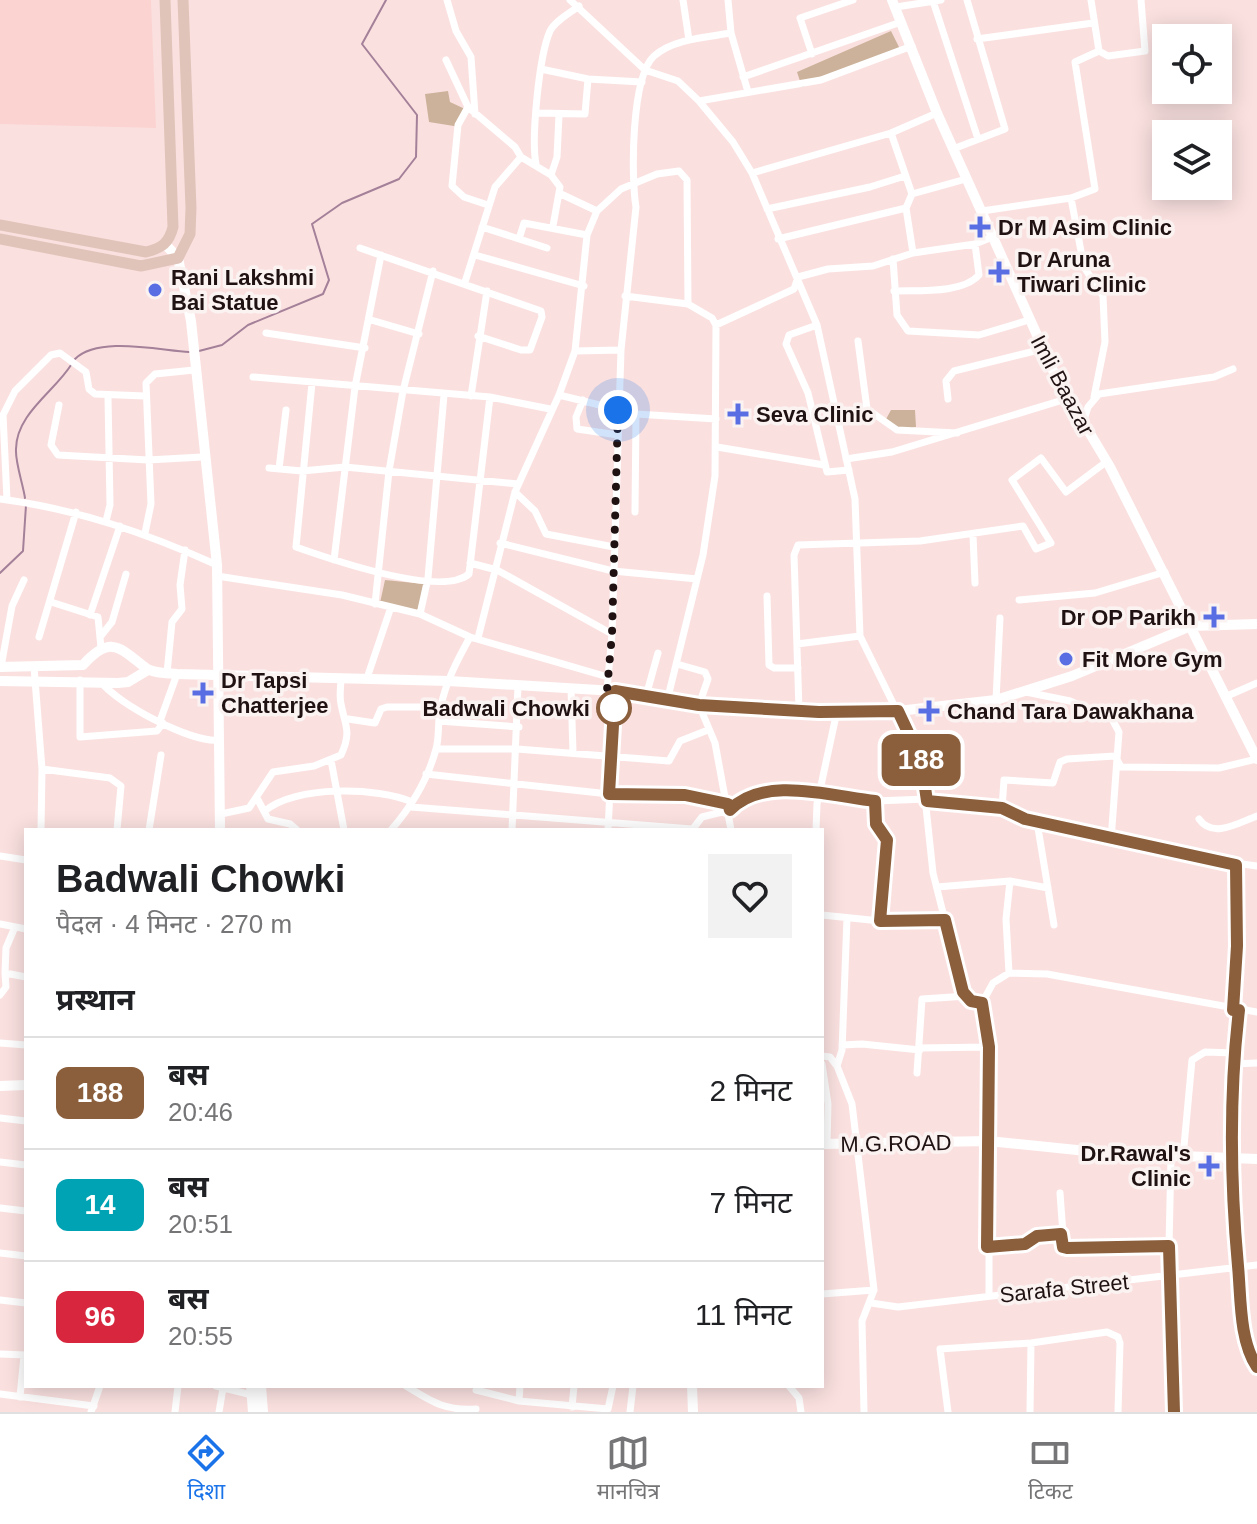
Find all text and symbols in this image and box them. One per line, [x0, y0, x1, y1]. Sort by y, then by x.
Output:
map controls [1152, 24, 1232, 200]
button: locate [1152, 24, 1232, 104]
button: layers [1152, 120, 1232, 200]
place label: Dr M Asim Clinic [998, 215, 1172, 240]
marker: Dr M Asim Clinic [969, 216, 991, 238]
place label: Dr Aruna Tiwari Clinic [1017, 247, 1146, 297]
marker: Dr Aruna Tiwari Clinic [988, 261, 1010, 283]
place label: Rani Lakshmi Bai Statue [171, 265, 314, 315]
marker: Rani Lakshmi Bai Statue [146, 281, 164, 299]
street label: Imli Baazar [1026, 331, 1099, 440]
your location [598, 390, 638, 430]
place label: Seva Clinic [756, 402, 873, 427]
marker: Seva Clinic [727, 403, 749, 425]
place label: Dr OP Parikh [1061, 605, 1196, 630]
marker: Dr OP Parikh [1203, 606, 1225, 628]
place label: Fit More Gym [1082, 647, 1223, 672]
marker: Fit More Gym [1057, 650, 1075, 668]
place label: Dr Tapsi Chatterjee [221, 668, 329, 718]
marker: Dr Tapsi Chatterjee [192, 682, 214, 704]
marker: Badwali Chowki [597, 691, 631, 725]
place label: Badwali Chowki [423, 696, 590, 721]
place label: Chand Tara Dawakhana [947, 699, 1194, 724]
marker: Chand Tara Dawakhana [918, 700, 940, 722]
line badge: 188 [875, 734, 967, 786]
text: 188 [898, 744, 944, 775]
button: heart [708, 854, 792, 938]
text: Badwali Chowki [56, 858, 345, 900]
text: पैदल · 4 मिनट · 270 m [56, 909, 292, 939]
text: प्रस्थान [56, 983, 135, 1016]
text: बस [168, 1058, 209, 1091]
text: 2 मिनट [710, 1074, 792, 1107]
text: 188 [77, 1077, 123, 1108]
text: 20:46 [168, 1097, 233, 1127]
street label: M.G.ROAD [840, 1130, 952, 1157]
place label: Dr.Rawal's Clinic [1081, 1141, 1191, 1191]
marker: Dr.Rawal's Clinic [1198, 1155, 1220, 1177]
text: बस [168, 1170, 209, 1203]
text: 7 मिनट [710, 1186, 792, 1219]
text: 14 [84, 1189, 116, 1220]
text: 20:51 [168, 1209, 233, 1239]
street label: Sarafa Street [998, 1269, 1130, 1308]
text: बस [168, 1282, 209, 1315]
text: 11 मिनट [695, 1298, 792, 1331]
text: 96 [84, 1301, 116, 1332]
text: 20:55 [168, 1321, 233, 1351]
tab: दिशा [184, 1431, 228, 1508]
tab: मानचित्र [597, 1431, 660, 1508]
tab: टिकट [1028, 1431, 1073, 1508]

